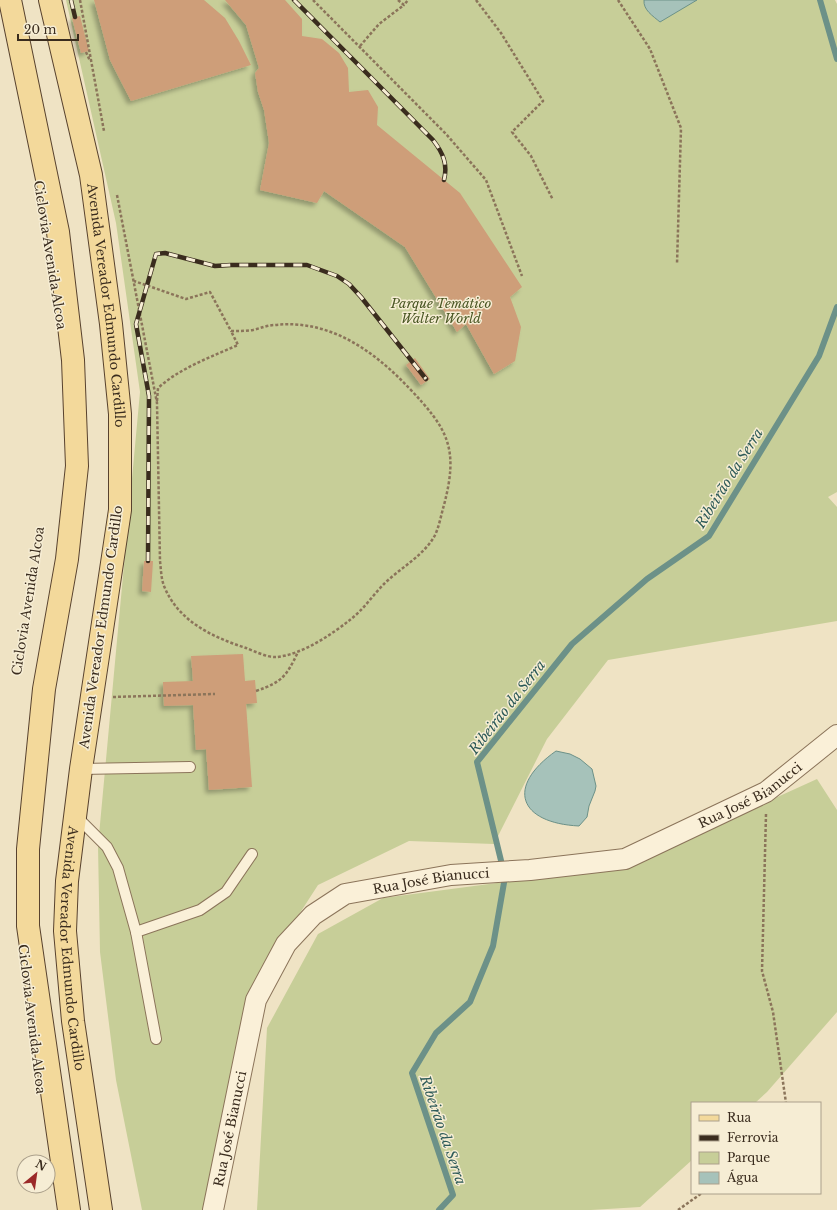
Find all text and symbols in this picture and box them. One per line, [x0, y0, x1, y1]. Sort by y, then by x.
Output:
scale bar [18, 16, 78, 42]
text: 20 m [24, 22, 56, 37]
street label: Ciclovia Avenida Alcoa [30, 179, 70, 332]
street label: Avenida Vereador Edmundo Cardillo [84, 181, 129, 427]
park label: Parque Temático Walter World [390, 295, 492, 327]
water label: Ribeirão da Serra [691, 425, 767, 532]
street label: Avenida Vereador Edmundo Cardillo [75, 504, 127, 751]
street label: Ciclovia Avenida Alcoa [8, 524, 48, 677]
water label: Ribeirão da Serra [464, 656, 549, 758]
street label: Rua José Bianucci [695, 758, 806, 832]
street label: Avenida Vereador Edmundo Cardillo [56, 824, 89, 1072]
street label: Rua José Bianucci [371, 864, 490, 897]
street label: Ciclovia Avenida Alcoa [14, 943, 50, 1096]
street label: Rua José Bianucci [210, 1069, 250, 1188]
water label: Ribeirão da Serra [416, 1072, 470, 1187]
legend [691, 1102, 821, 1194]
text: Rua [727, 1110, 751, 1125]
text: Ferrovia [727, 1130, 779, 1145]
text: Parque [727, 1150, 770, 1165]
north arrow [16, 1154, 56, 1194]
text: N [33, 1157, 49, 1174]
text: Água [726, 1169, 758, 1185]

